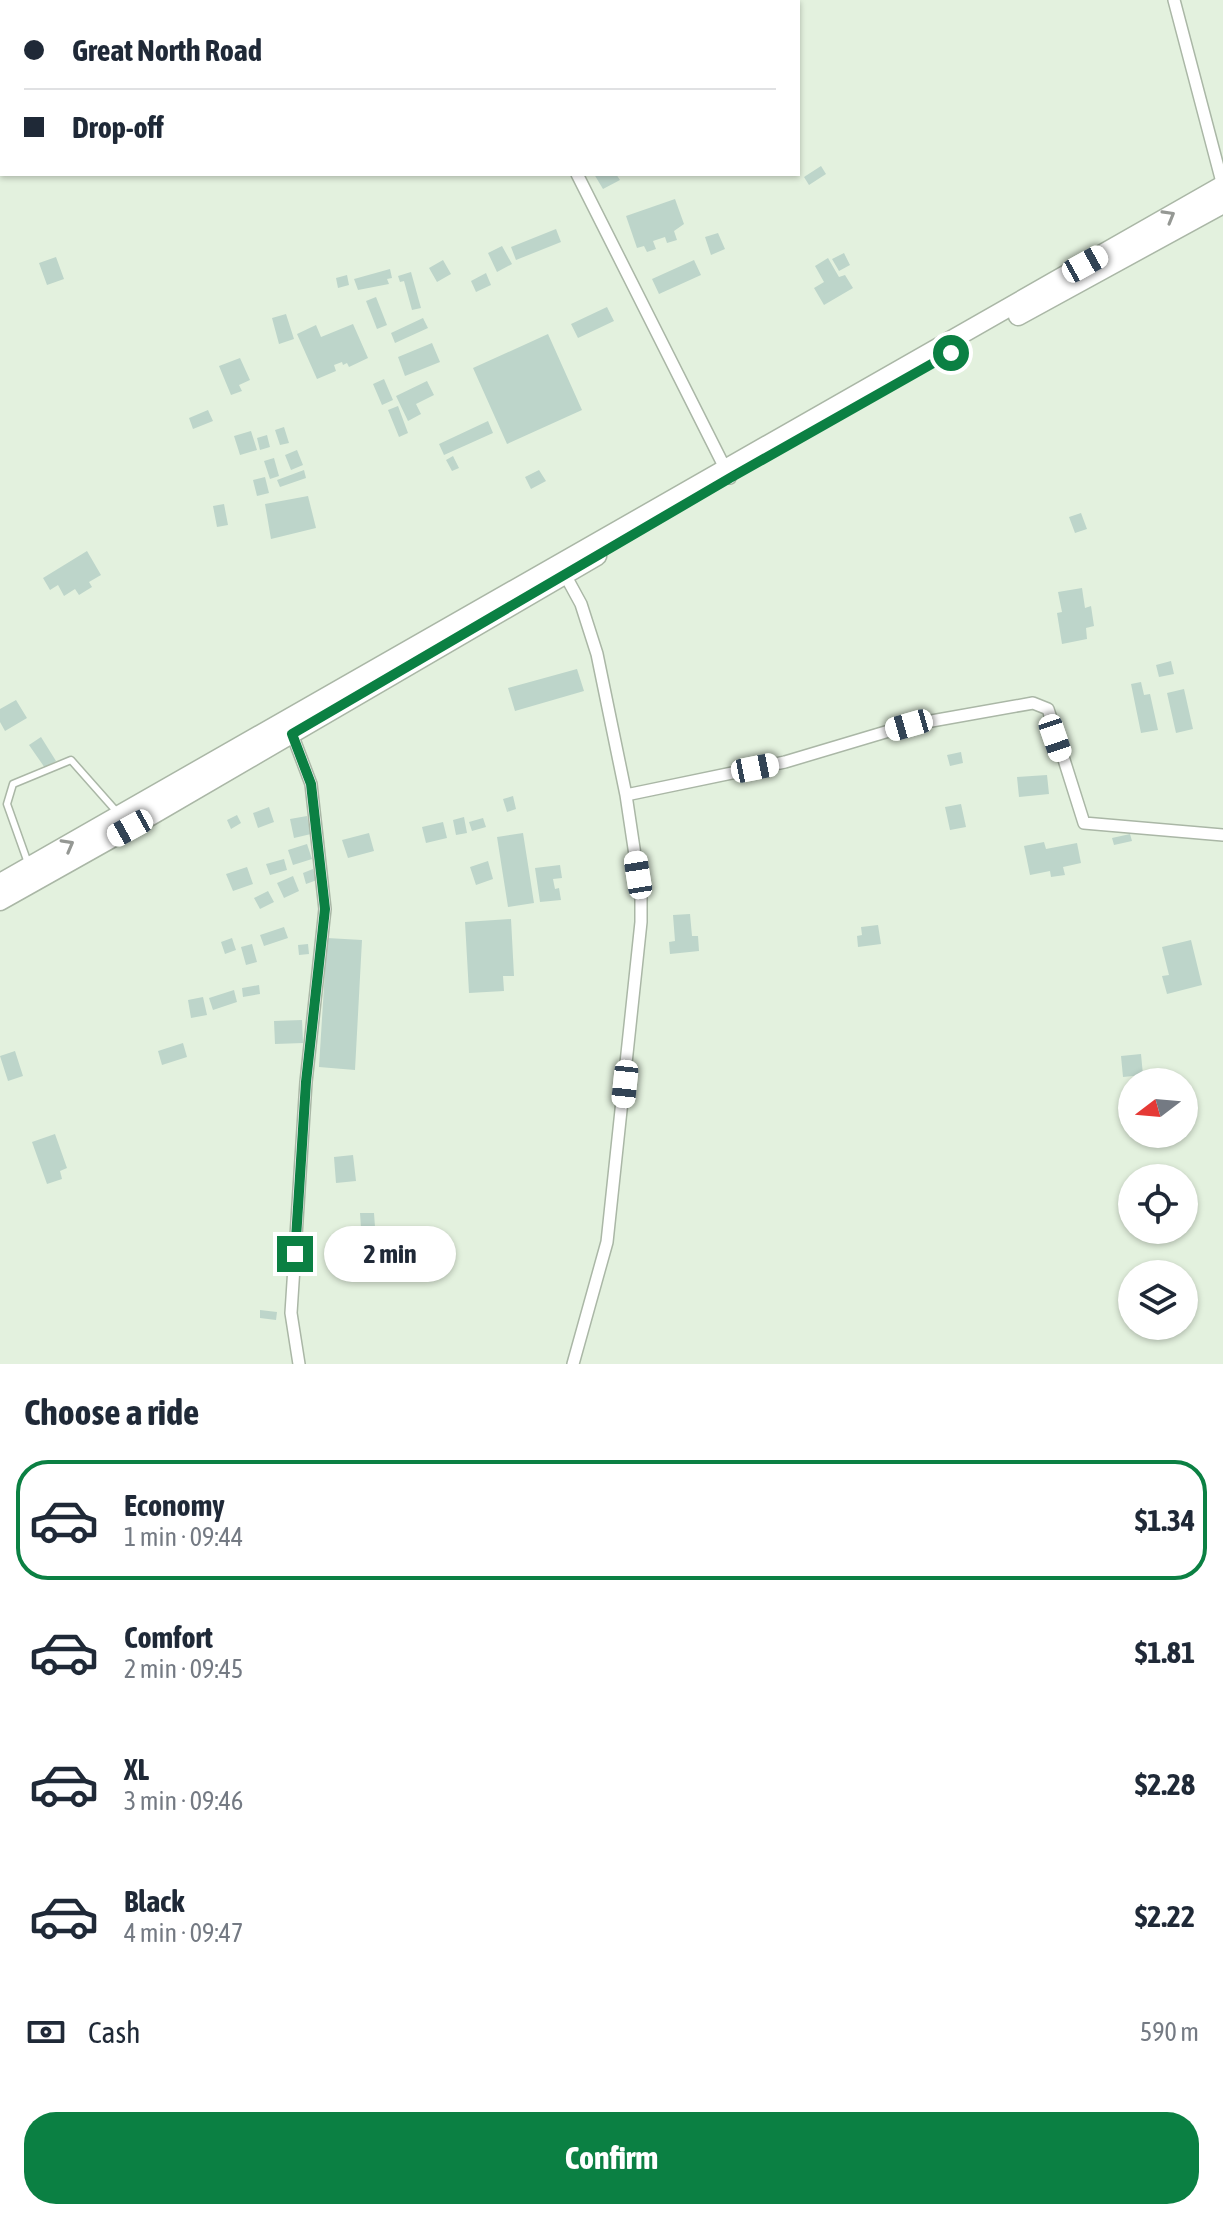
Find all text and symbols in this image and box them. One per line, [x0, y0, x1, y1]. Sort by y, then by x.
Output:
text: Great North Road [72, 33, 262, 67]
text: Drop-off [72, 110, 164, 144]
one-way arrow [1160, 210, 1175, 226]
car [1058, 242, 1112, 286]
route start [933, 335, 969, 371]
car [883, 707, 935, 743]
car [1036, 711, 1074, 765]
car [729, 752, 781, 784]
car [103, 806, 157, 850]
one-way arrow [59, 839, 74, 855]
car [622, 849, 654, 901]
car [611, 1059, 639, 1109]
north arrow [1118, 1068, 1198, 1148]
map controls [1118, 1068, 1198, 1340]
button: locate [1118, 1164, 1198, 1244]
callout: 2 min [323, 1226, 455, 1282]
route end [277, 1236, 313, 1272]
text: 2 min [363, 1239, 417, 1269]
button: layers [1118, 1260, 1198, 1340]
text: Choose a ride [24, 1391, 199, 1433]
icon: car [28, 1484, 100, 1556]
text: Economy [124, 1488, 225, 1522]
text: $1.34 [1135, 1503, 1195, 1537]
text: 1 min · 09:44 [124, 1522, 243, 1552]
icon: car [28, 1616, 100, 1688]
text: Comfort [124, 1620, 213, 1654]
text: $1.81 [1135, 1635, 1195, 1669]
text: 2 min · 09:45 [124, 1654, 243, 1684]
icon: car [28, 1748, 100, 1820]
text: XL [124, 1752, 149, 1786]
text: $2.28 [1135, 1767, 1195, 1801]
text: 3 min · 09:46 [124, 1786, 243, 1816]
icon: car [28, 1880, 100, 1952]
text: Black [124, 1884, 184, 1918]
text: $2.22 [1135, 1899, 1195, 1933]
text: 4 min · 09:47 [124, 1918, 243, 1948]
icon: cash [24, 2010, 68, 2054]
text: Cash [88, 2015, 141, 2049]
text: 590 m [1140, 2017, 1199, 2047]
button: Confirm [24, 2112, 1199, 2204]

